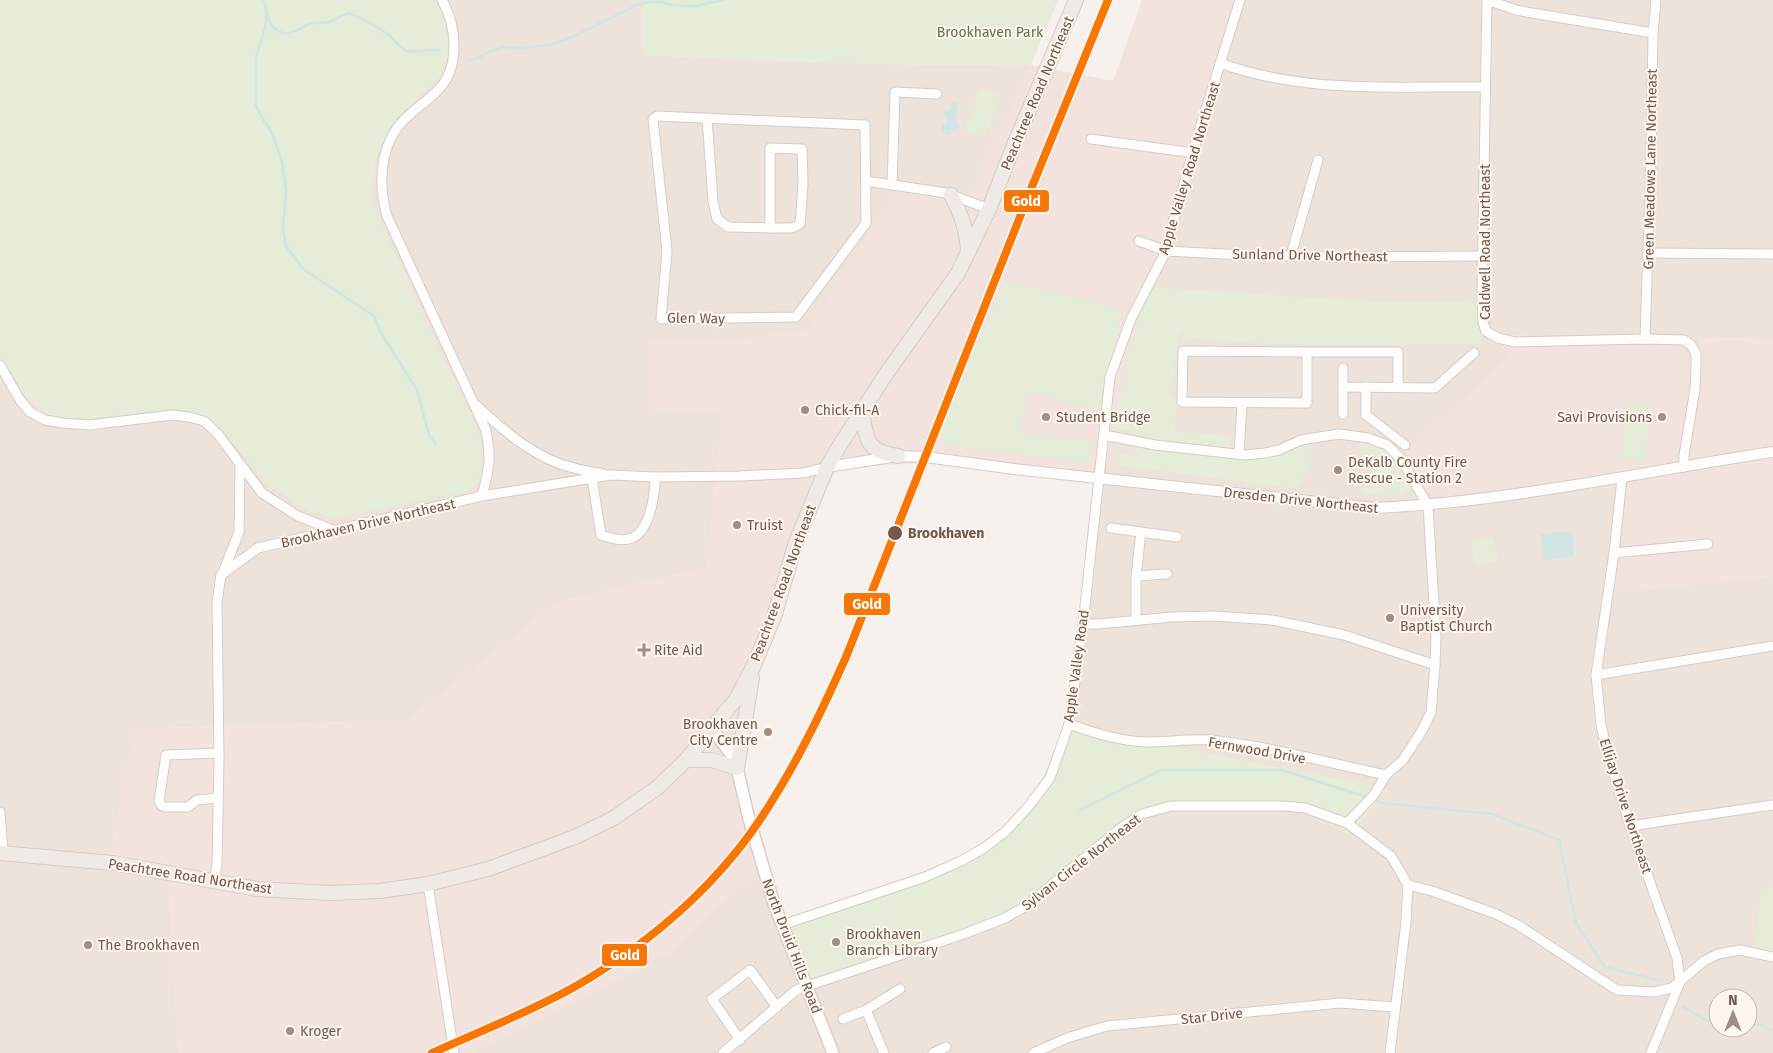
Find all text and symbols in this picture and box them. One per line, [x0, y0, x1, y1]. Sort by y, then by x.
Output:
street label: Peachtree Road Northeast [997, 13, 1078, 173]
park label: Brookhaven Park [937, 24, 1044, 41]
street label: Green Meadows Lane Northeast [1640, 68, 1661, 270]
street label: Apple Valley Road Northeast [1155, 79, 1224, 257]
street label: Caldwell Road Northeast [1477, 163, 1494, 320]
line badge: Gold [1003, 189, 1050, 213]
text: Gold [1011, 193, 1041, 210]
street label: Sunland Drive Northeast [1232, 246, 1389, 265]
street label: Glen Way [667, 309, 725, 328]
place label: Chick-fil-A [815, 402, 879, 419]
marker: Chick-fil-A [799, 404, 811, 416]
place label: Student Bridge [1056, 409, 1151, 426]
place label: Savi Provisions [1557, 409, 1652, 426]
marker: Student Bridge [1040, 411, 1052, 423]
marker: Savi Provisions [1656, 411, 1668, 423]
place label: DeKalb County Fire Rescue - Station 2 [1348, 454, 1467, 487]
marker: DeKalb County Fire Rescue - Station 2 [1332, 464, 1344, 476]
street label: Dresden Drive Northeast [1223, 484, 1380, 517]
street label: Brookhaven Drive Northeast [279, 495, 458, 552]
street label: Peachtree Road Northeast [747, 502, 820, 664]
place label: Truist [747, 517, 784, 534]
marker: Truist [731, 519, 743, 531]
marker: Brookhaven [886, 524, 904, 542]
place label: Brookhaven [908, 525, 984, 542]
line badge: Gold [843, 592, 891, 616]
text: Gold [852, 596, 882, 613]
place label: University Baptist Church [1400, 602, 1493, 635]
street label: Apple Valley Road [1060, 609, 1093, 723]
marker: University Baptist Church [1384, 612, 1396, 624]
place label: Rite Aid [654, 642, 703, 659]
marker: Rite Aid [638, 644, 650, 656]
place label: Brookhaven City Centre [683, 716, 758, 749]
marker: Brookhaven City Centre [762, 726, 774, 738]
street label: Fernwood Drive [1207, 734, 1307, 767]
street label: Ellijay Drive Northeast [1596, 736, 1656, 877]
street label: Sylvan Circle Northeast [1018, 810, 1145, 914]
street label: Peachtree Road Northeast [107, 855, 274, 898]
street label: North Druid Hills Road [758, 876, 825, 1016]
place label: Brookhaven Branch Library [846, 926, 938, 959]
marker: Brookhaven Branch Library [830, 936, 842, 948]
place label: The Brookhaven [98, 937, 200, 954]
marker: The Brookhaven [82, 939, 94, 951]
line badge: Gold [601, 943, 648, 967]
text: Gold [610, 947, 640, 964]
north arrow [1708, 988, 1758, 1038]
text: N [1728, 992, 1738, 1009]
street label: Star Drive [1180, 1005, 1244, 1028]
place label: Kroger [300, 1023, 342, 1040]
marker: Kroger [284, 1025, 296, 1037]

